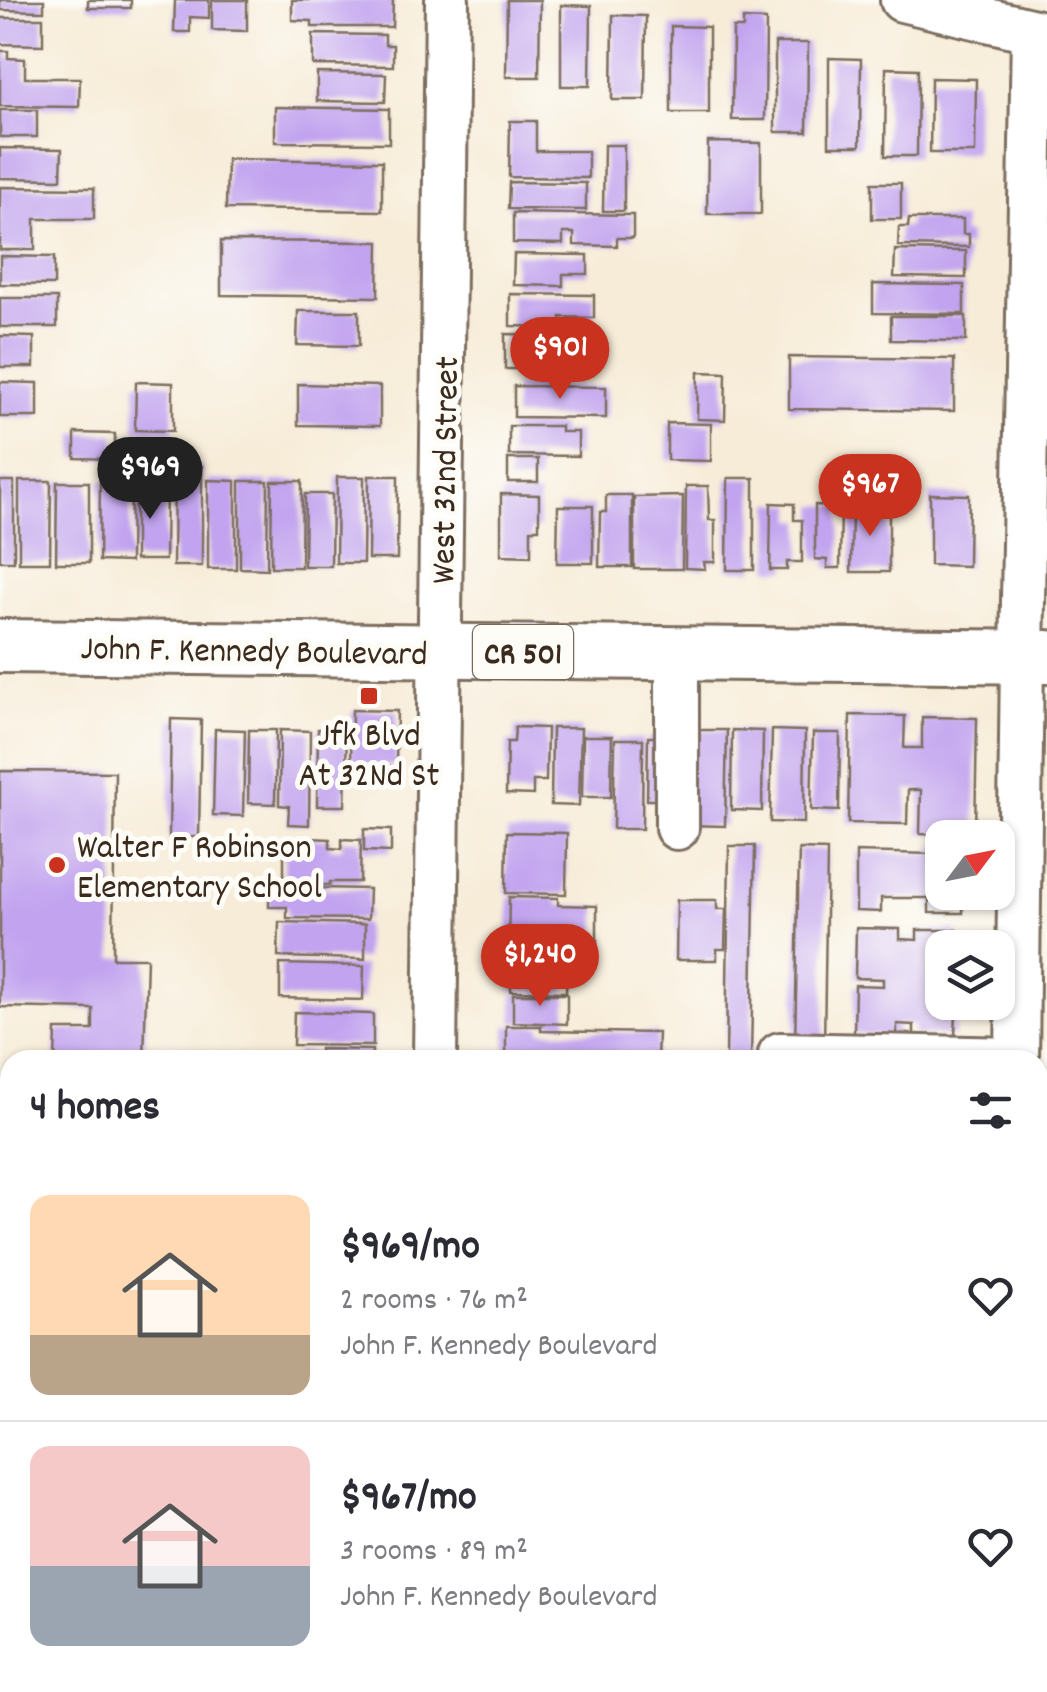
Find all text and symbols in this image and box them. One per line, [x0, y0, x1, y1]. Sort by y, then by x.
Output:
pin: $901 [501, 317, 619, 402]
text: $901 [532, 326, 588, 372]
street label: West 32nd Street [421, 356, 475, 584]
pin: $969 [91, 437, 209, 522]
text: $969 [119, 446, 181, 492]
pin: $967 [811, 454, 929, 539]
text: $967 [841, 463, 899, 509]
road number: CR 501 [473, 625, 573, 679]
street label: John F. Kennedy Boulevard [80, 626, 428, 682]
marker: Jfk Blvd At 32Nd St [358, 685, 380, 707]
place label: Jfk Blvd At 32Nd St [299, 713, 440, 803]
north arrow [925, 820, 1015, 910]
map controls [925, 820, 1015, 1020]
place label: Walter F Robinson Elementary School [77, 825, 322, 915]
marker: Walter F Robinson Elementary School [46, 854, 68, 876]
pin: $1,240 [459, 924, 621, 1009]
button: layers [925, 930, 1015, 1020]
text: $1,240 [503, 933, 577, 979]
text: 4 homes [30, 1080, 160, 1140]
icon: filters [963, 1083, 1018, 1138]
text: $969/mo [340, 1219, 480, 1279]
icon: home [110, 1235, 230, 1355]
icon: heart [963, 1268, 1018, 1323]
text: 2 rooms · 76 m² [340, 1279, 528, 1325]
text: John F. Kennedy Boulevard [340, 1325, 658, 1371]
text: $967/mo [340, 1470, 477, 1530]
icon: home [110, 1486, 230, 1606]
icon: heart [963, 1519, 1018, 1574]
text: 3 rooms · 89 m² [340, 1530, 528, 1576]
text: John F. Kennedy Boulevard [340, 1576, 658, 1622]

